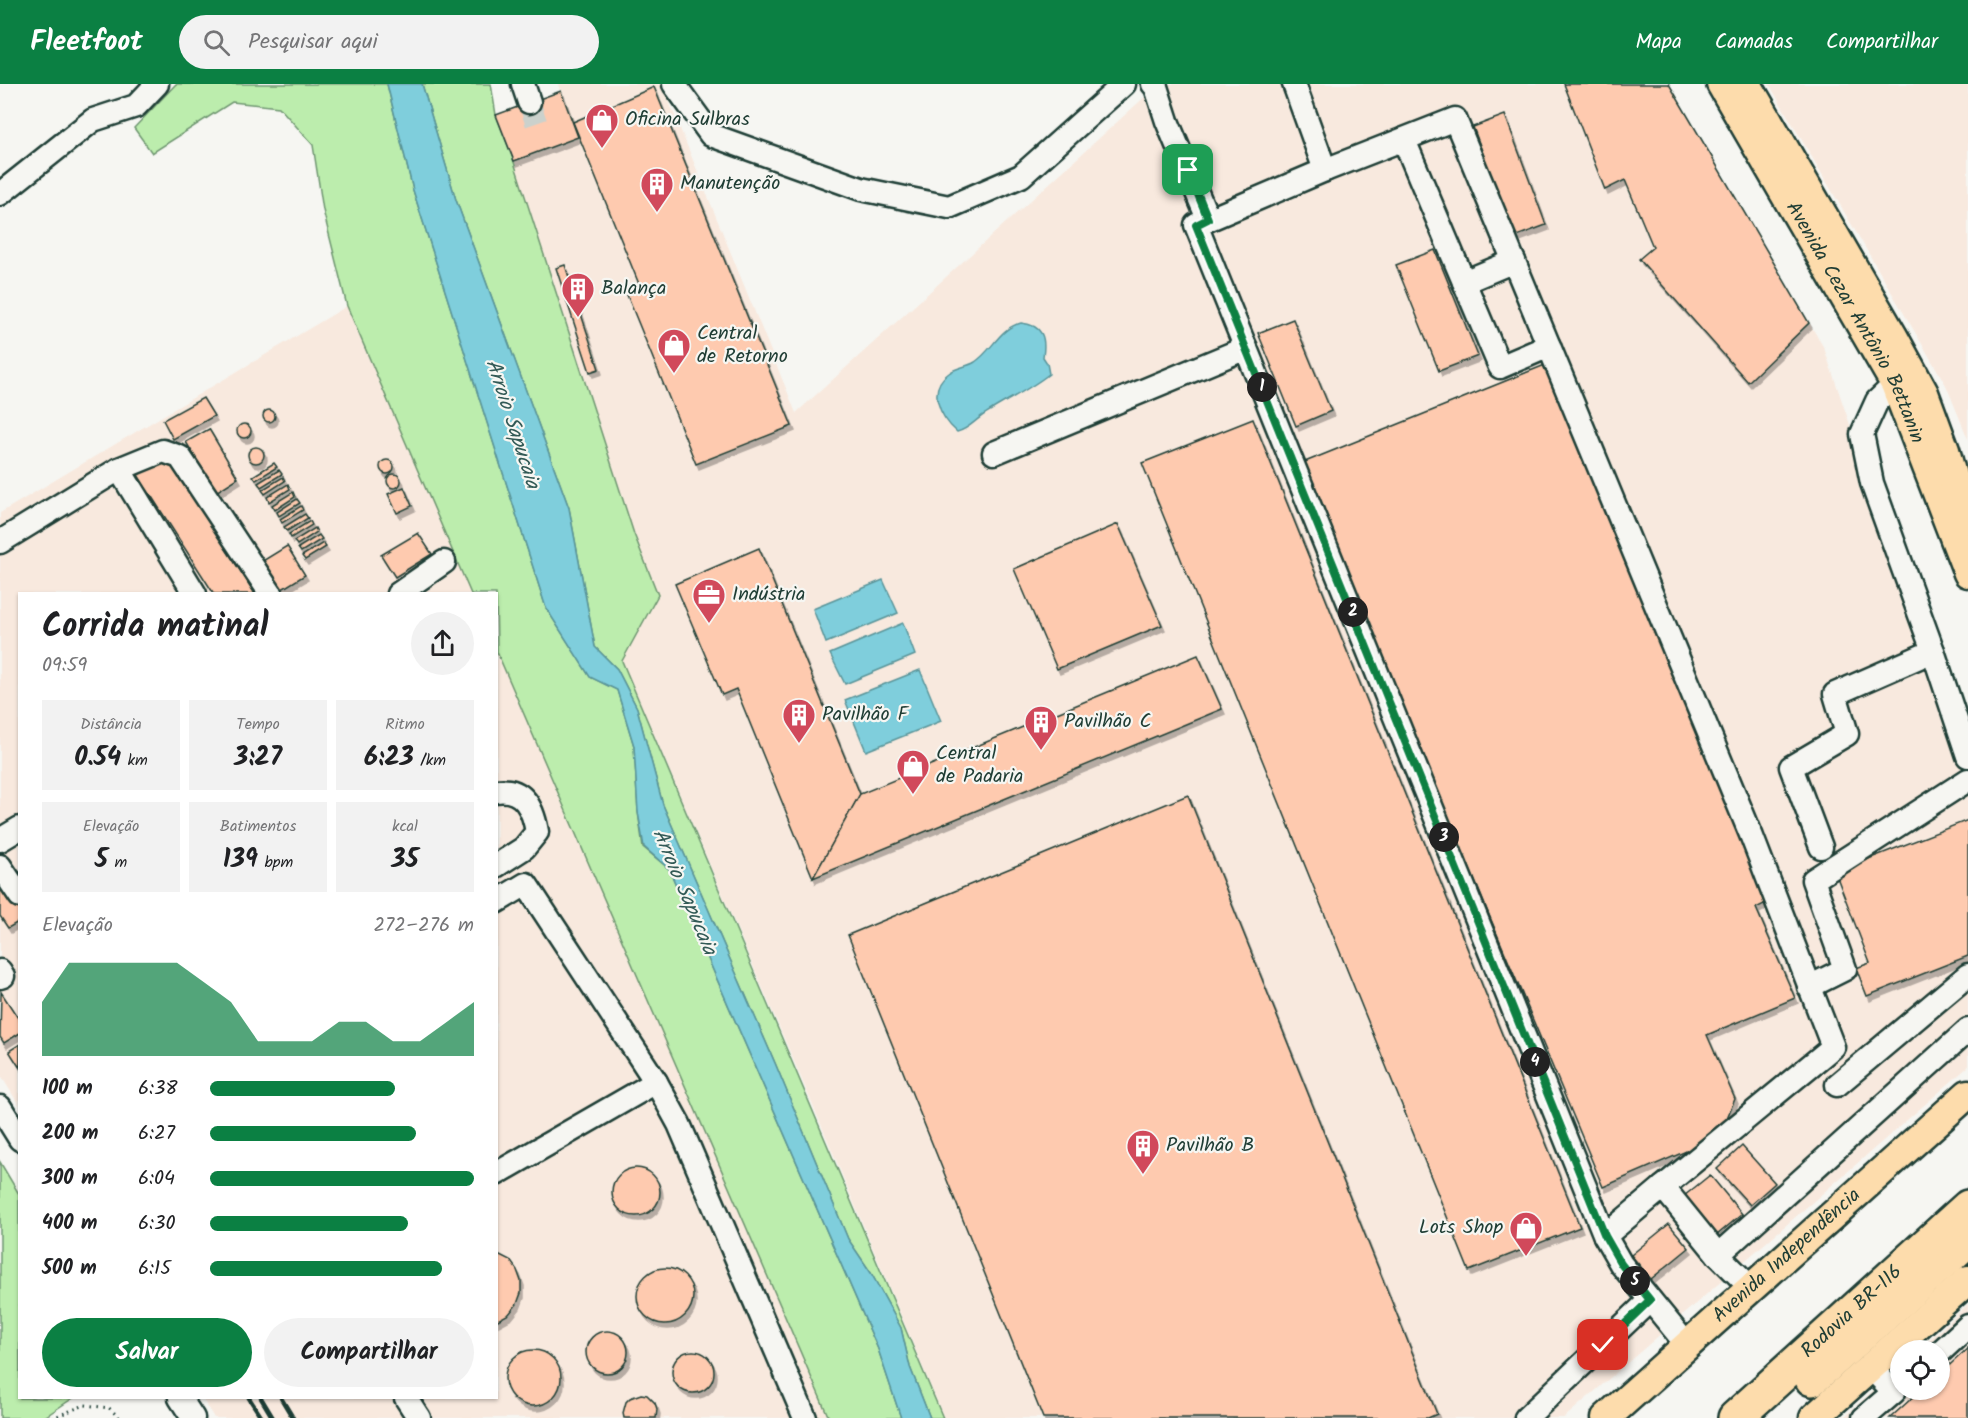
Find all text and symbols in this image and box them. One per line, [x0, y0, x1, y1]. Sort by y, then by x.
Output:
search box [179, 15, 599, 69]
text: Fleetfoot [30, 20, 143, 65]
text: Pesquisar aqui [248, 25, 378, 60]
icon: search [200, 26, 233, 59]
text: Mapa [1635, 26, 1682, 59]
text: Camadas [1715, 26, 1793, 59]
text: Compartilhar [1826, 26, 1938, 59]
shop icon: Oficina Sulbras [584, 102, 620, 149]
place label: Oficina Sulbras [625, 104, 750, 136]
pin [1162, 144, 1213, 195]
icon: arrive [1171, 153, 1204, 186]
building icon: Manutenção [639, 166, 675, 213]
place label: Manutenção [680, 168, 780, 200]
street label: Avenida Cezar Antônio Bettanin [1777, 196, 1933, 448]
building icon: Balança [560, 271, 596, 318]
place label: Balança [601, 273, 666, 305]
place label: Central de Retorno [697, 318, 788, 373]
shop icon: Central de Retorno [656, 327, 692, 374]
water label: Arroio Sapucaia [476, 355, 549, 494]
pin: 1 [1247, 372, 1277, 402]
text: 1 [1260, 374, 1264, 399]
office icon: Indústria [691, 577, 727, 624]
place label: Indústria [732, 579, 805, 611]
pin: 2 [1338, 597, 1368, 627]
text: 2 [1348, 599, 1358, 624]
text: Corrida matinal [42, 601, 268, 654]
button: share [411, 612, 474, 675]
text: 09:59 [42, 650, 87, 682]
building icon: Pavilhão F [781, 697, 817, 744]
place label: Pavilhão F [822, 699, 910, 731]
building icon: Pavilhão C [1023, 704, 1059, 751]
place label: Pavilhão C [1064, 706, 1152, 738]
text: Distância [80, 712, 142, 737]
text: Tempo [236, 712, 280, 737]
text: Ritmo [385, 712, 425, 737]
text: 0.54 [74, 737, 121, 779]
text: 3:27 [234, 737, 282, 779]
text: 6:23 [364, 737, 414, 779]
place label: Central de Padaria [936, 738, 1023, 793]
text: km [121, 748, 148, 773]
text: /km [414, 748, 446, 773]
shop icon: Central de Padaria [895, 748, 931, 795]
text: Elevação [83, 814, 139, 839]
text: Batimentos [220, 814, 296, 839]
text: kcal [392, 814, 418, 839]
pin: 3 [1429, 822, 1459, 852]
water label: Arroio Sapucaia [643, 824, 726, 961]
text: 3 [1440, 824, 1448, 849]
text: 5 [95, 839, 108, 881]
text: 139 [223, 839, 258, 881]
text: 35 [391, 839, 419, 881]
text: m [108, 850, 127, 875]
text: bpm [258, 850, 293, 875]
text: Elevação [42, 910, 113, 942]
text: 272–276 m [373, 910, 474, 942]
pin: 4 [1520, 1047, 1550, 1077]
text: 4 [1531, 1049, 1539, 1074]
text: 100 m [42, 1073, 93, 1105]
text: 6:38 [138, 1073, 178, 1105]
text: 200 m [42, 1118, 98, 1150]
text: 6:27 [138, 1118, 175, 1150]
building icon: Pavilhão B [1125, 1128, 1161, 1175]
place label: Pavilhão B [1166, 1130, 1254, 1162]
text: 300 m [42, 1163, 98, 1195]
text: 6:04 [138, 1163, 175, 1195]
street label: Avenida Independência [1706, 1181, 1869, 1331]
text: 400 m [42, 1208, 98, 1240]
text: 6:30 [138, 1208, 175, 1240]
shop icon: Lots Shop [1508, 1210, 1544, 1257]
place label: Lots Shop [1419, 1212, 1503, 1244]
text: 500 m [42, 1253, 97, 1285]
text: 6:15 [138, 1253, 171, 1285]
street label: Rodovia BR-116 [1794, 1257, 1910, 1367]
pin: 5 [1620, 1266, 1650, 1296]
text: 5 [1631, 1268, 1639, 1293]
button: Salvar [42, 1318, 252, 1387]
button: Compartilhar [264, 1318, 474, 1387]
pin [1577, 1319, 1628, 1370]
icon: check [1586, 1328, 1619, 1361]
map controls [1890, 1340, 1950, 1400]
button: locate [1890, 1340, 1950, 1400]

